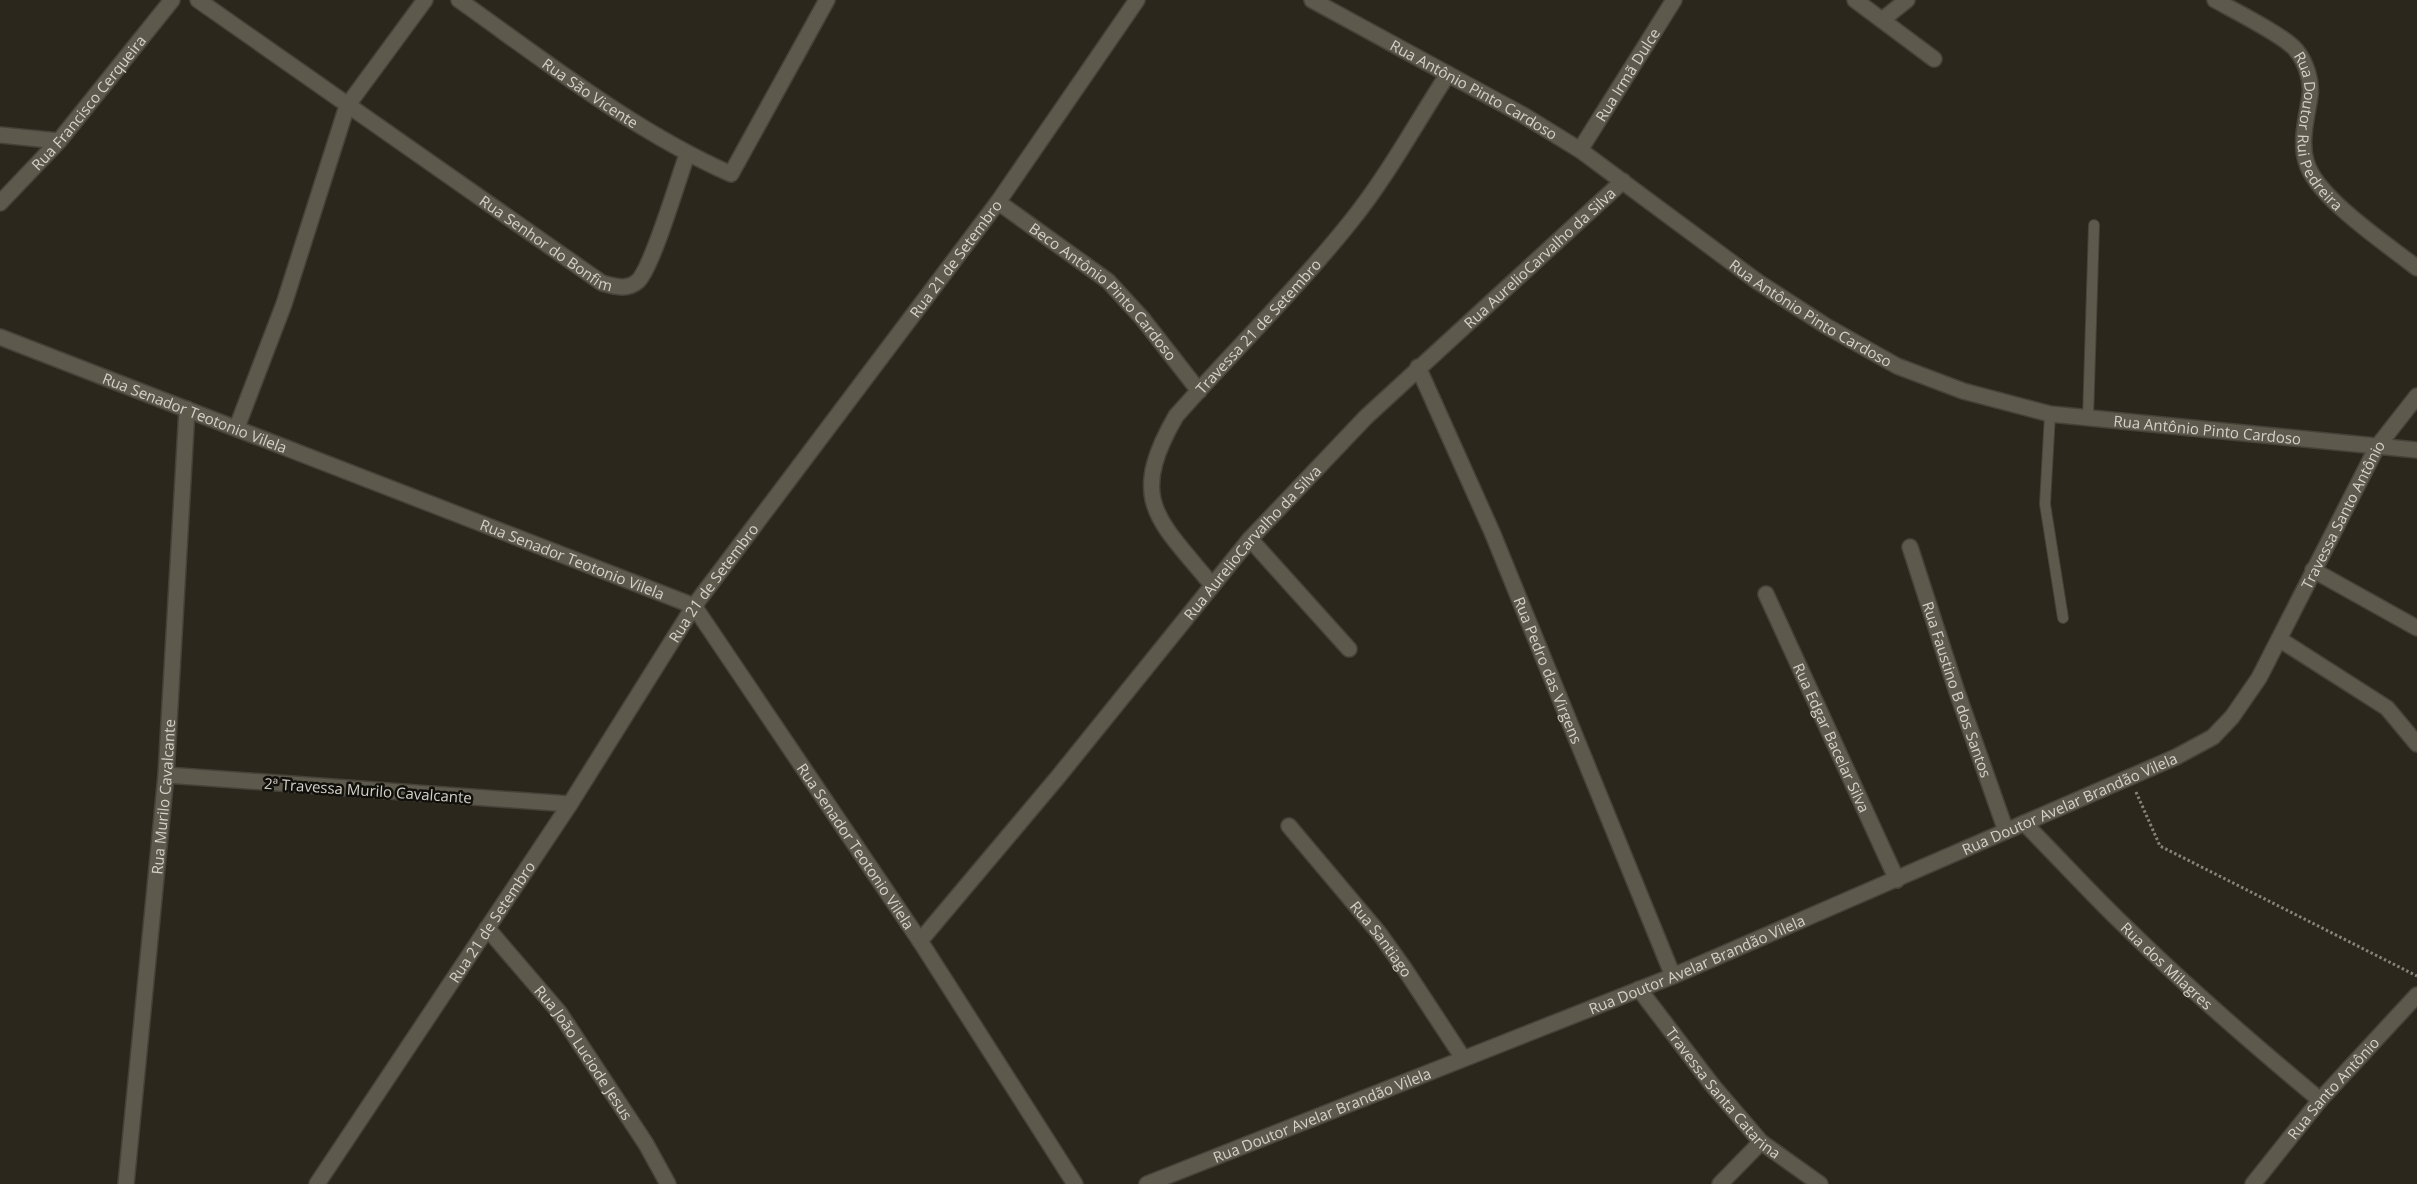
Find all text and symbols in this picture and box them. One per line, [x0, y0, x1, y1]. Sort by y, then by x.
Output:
street label: Rua Irmã Dulce [1590, 24, 1664, 125]
street label: Rua Francisco Cerqueira [27, 31, 150, 174]
street label: Rua Antônio Pinto Cardoso [1387, 35, 1561, 144]
street label: Rua Doutor Rui Pedreira [2290, 47, 2347, 215]
street label: Rua São Vicente [539, 53, 642, 132]
street label: Rua AurelioCarvalho da Silva [1459, 183, 1620, 333]
street label: Rua Senhor do Bonfim [476, 190, 615, 295]
street label: Rua 21 de Setembro [905, 196, 1006, 321]
street label: Beco Antônio Pinto Cardoso [1025, 218, 1181, 365]
street label: Rua Antônio Pinto Cardoso [1726, 254, 1896, 371]
street label: Travessa 21 de Setembro [1191, 255, 1325, 398]
street label: Rua Senador Teotonio Vilela [100, 368, 290, 457]
street label: Rua Antônio Pinto Cardoso [2113, 410, 2302, 449]
street label: Travessa Santo Antônio [2296, 436, 2389, 592]
street label: Rua AurelioCarvalho da Silva [1179, 461, 1325, 624]
street label: Rua Senador Teotonio Vilela [477, 514, 668, 604]
street label: Rua 21 de Setembro [664, 519, 763, 646]
street label: Rua Pedro das Virgens [1509, 594, 1587, 747]
street label: Rua Faustino B dos Santos [1918, 599, 1996, 780]
street label: Rua Edgar Bacelar Silva [1789, 660, 1875, 816]
street label: Rua Murilo Cavalcante [146, 718, 179, 875]
street label: Rua Doutor Avelar Brandão Vilela [1959, 748, 2180, 859]
street label: Rua Senador Teotonio Vilela [793, 759, 919, 933]
street label: 2ª Travessa Murilo Cavalcante [263, 773, 473, 807]
street label: Rua 21 de Setembro [444, 857, 539, 986]
street label: Rua Santiago [1346, 896, 1417, 981]
street label: Rua Doutor Avelar Brandão Vilela [1586, 910, 1808, 1018]
street label: Rua dos Milagres [2117, 917, 2217, 1014]
street label: Rua João Luciode Jesus [530, 981, 637, 1124]
street label: Travessa Santa Catarina [1661, 1023, 1785, 1163]
street label: Rua Santo Antônio [2283, 1033, 2383, 1143]
street label: Rua Doutor Avelar Brandão Vilela [1210, 1063, 1434, 1167]

